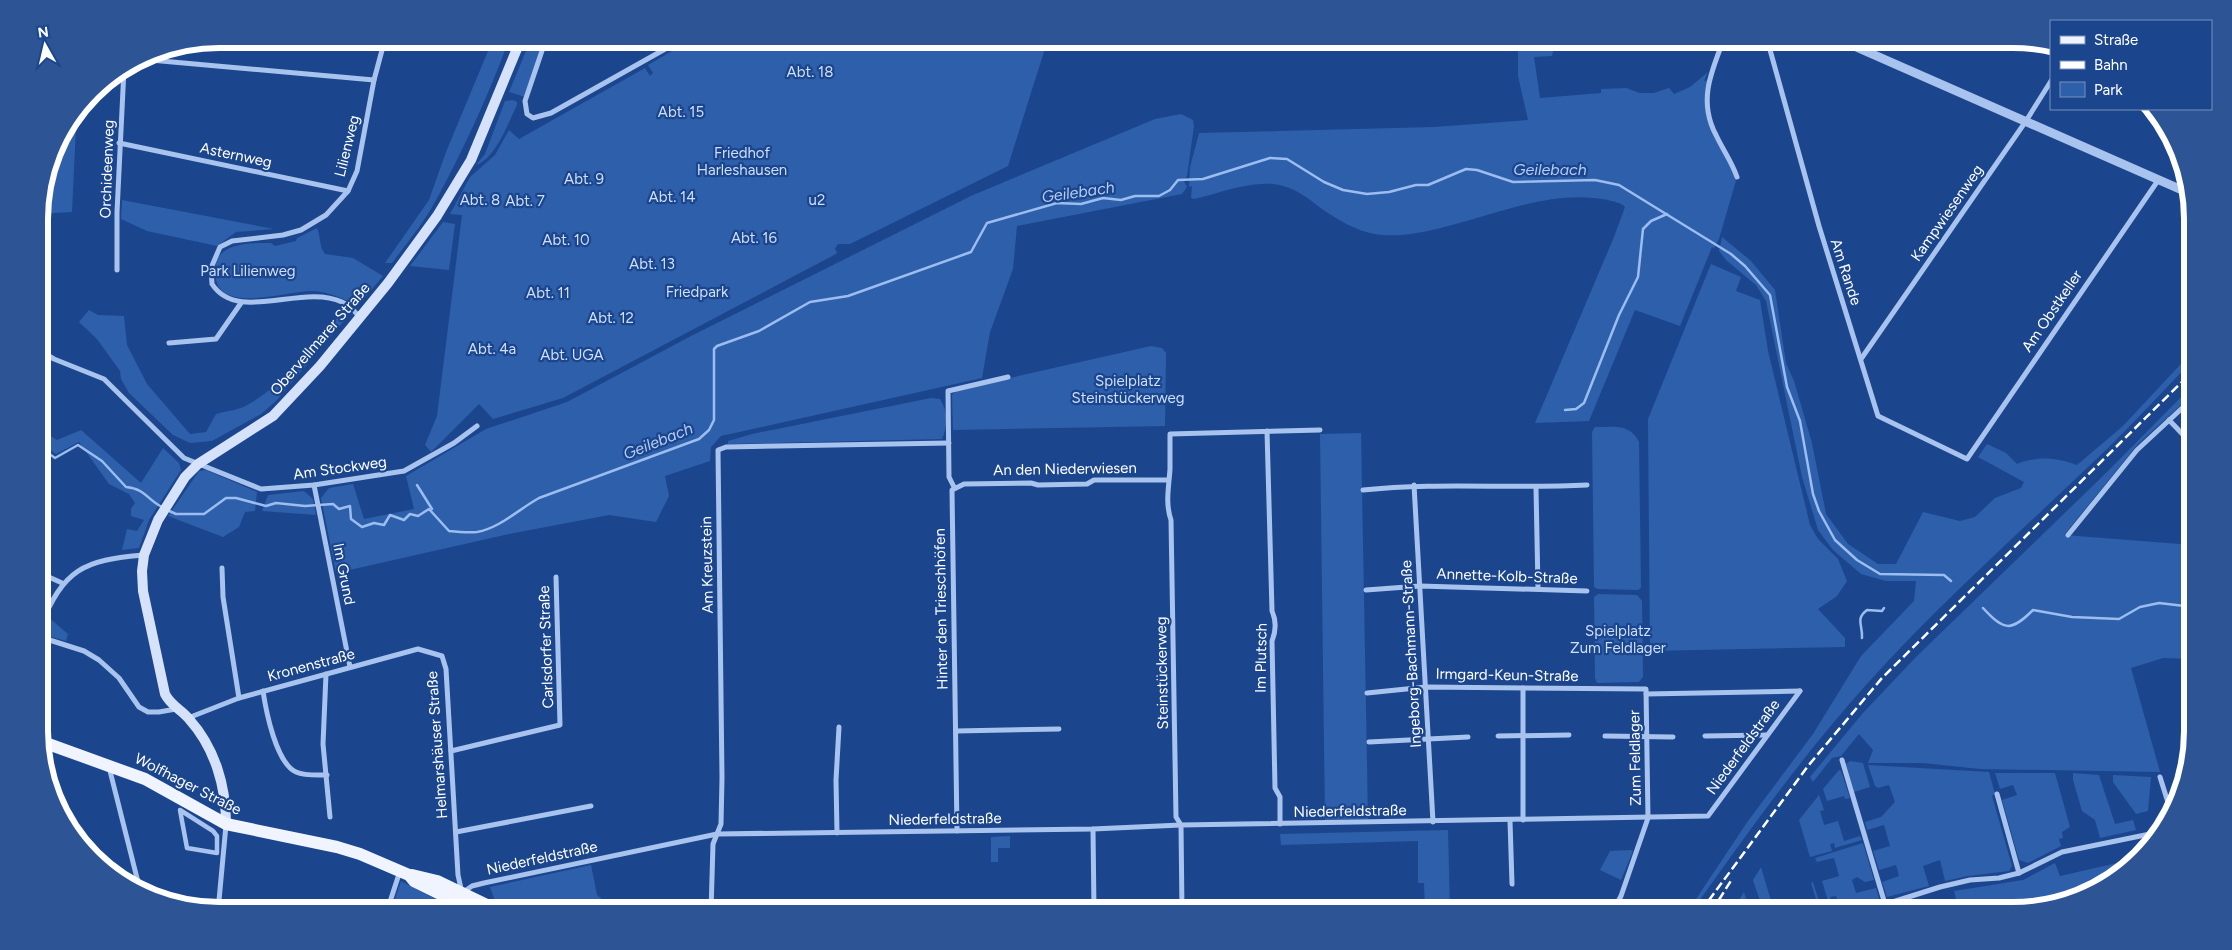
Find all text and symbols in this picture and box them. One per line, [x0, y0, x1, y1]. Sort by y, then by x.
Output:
north arrow [20, 20, 70, 70]
legend [2050, 20, 2212, 110]
text: N [37, 23, 50, 42]
text: Straße [2094, 31, 2138, 49]
text: Bahn [2094, 56, 2128, 74]
park label: Abt. 18 [787, 63, 833, 81]
text: Park [2094, 81, 2123, 99]
park label: Abt. 15 [658, 103, 704, 121]
street label: Lilienweg [331, 113, 363, 179]
street label: Orchideenweg [96, 119, 118, 219]
street label: Asternweg [198, 139, 274, 171]
park label: Friedhof Harleshausen [697, 144, 787, 179]
water label: Geilebach [1513, 160, 1587, 179]
street label: Kampwiesenweg [1907, 161, 1987, 265]
park label: Abt. 9 [564, 170, 604, 188]
water label: Geilebach [1040, 177, 1116, 207]
park label: Abt. 14 [649, 188, 695, 206]
park label: Abt. 8 [460, 191, 500, 209]
park label: u2 [809, 191, 825, 209]
park label: Abt. 7 [505, 192, 545, 210]
park label: Abt. 16 [731, 229, 778, 247]
park label: Abt. 10 [542, 231, 590, 249]
street label: Am Rande [1827, 236, 1865, 308]
park label: Abt. 13 [629, 255, 675, 273]
park label: Park Lilienweg [200, 262, 296, 280]
street label: Am Obstkeller [2018, 267, 2086, 355]
street label: Obervellmarer Straße [266, 279, 374, 399]
park label: Friedpark [666, 283, 729, 301]
park label: Abt. 11 [526, 284, 570, 302]
park label: Abt. 12 [588, 309, 634, 327]
park label: Abt. 4a [468, 340, 516, 358]
park label: Abt. UGA [540, 346, 604, 364]
park label: Spielplatz Steinstückerweg [1072, 372, 1184, 407]
water label: Geilebach [620, 418, 696, 464]
street label: Am Stockweg [292, 453, 388, 483]
street label: An den Niederwiesen [993, 459, 1137, 479]
street label: Am Kreuzstein [697, 516, 717, 614]
street label: Hinter den Trieschhöfen [931, 528, 951, 690]
street label: Im Grund [329, 542, 359, 606]
street label: Ingeborg-Bachmann-Straße [1397, 560, 1425, 748]
street label: Annette-Kolb-Straße [1436, 565, 1578, 587]
street label: Carlsdorfer Straße [535, 585, 557, 709]
street label: Steinstückerweg [1152, 616, 1172, 730]
park label: Spielplatz Zum Feldlager [1570, 622, 1666, 657]
street label: Im Plutsch [1251, 623, 1271, 693]
street label: Kronenstraße [265, 645, 357, 685]
street label: Irmgard-Keun-Straße [1435, 665, 1579, 685]
street label: Helmarshäuser Straße [423, 671, 451, 819]
street label: Niederfeldstraße [1702, 696, 1784, 798]
street label: Zum Feldlager [1625, 710, 1645, 806]
street label: Wolfhager Straße [132, 749, 244, 819]
street label: Niederfeldstraße [1293, 801, 1407, 821]
street label: Niederfeldstraße [888, 809, 1002, 829]
street label: Niederfeldstraße [485, 837, 599, 879]

